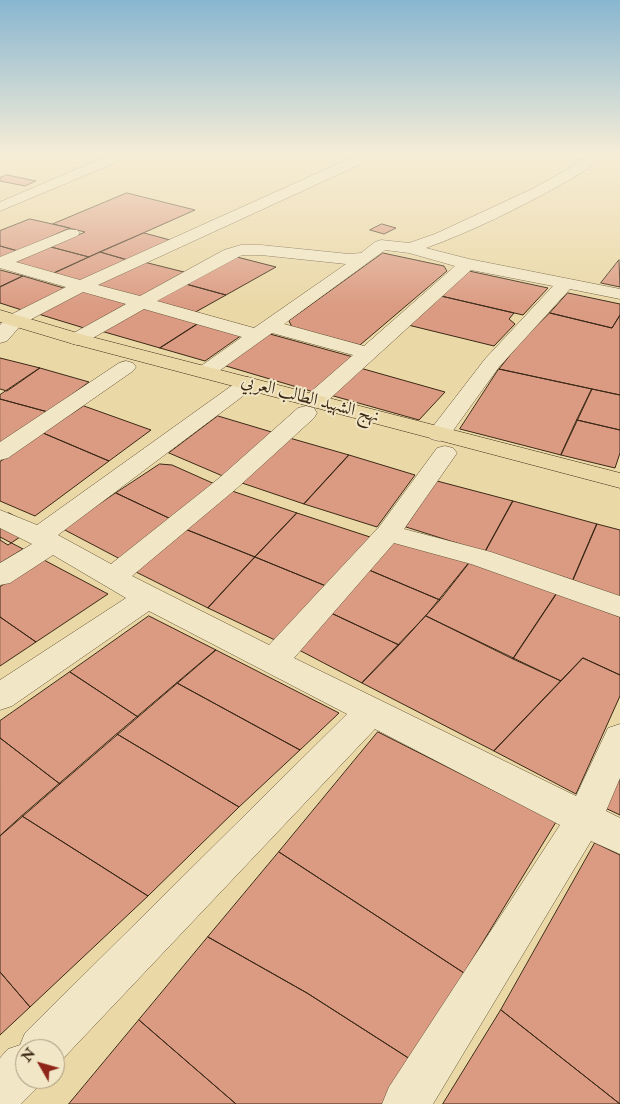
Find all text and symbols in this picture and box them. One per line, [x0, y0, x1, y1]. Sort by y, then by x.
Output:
street label: نهج الشهيد الطالب العربي [239, 371, 381, 429]
north arrow [15, 1039, 65, 1089]
text: N [18, 1045, 39, 1065]

